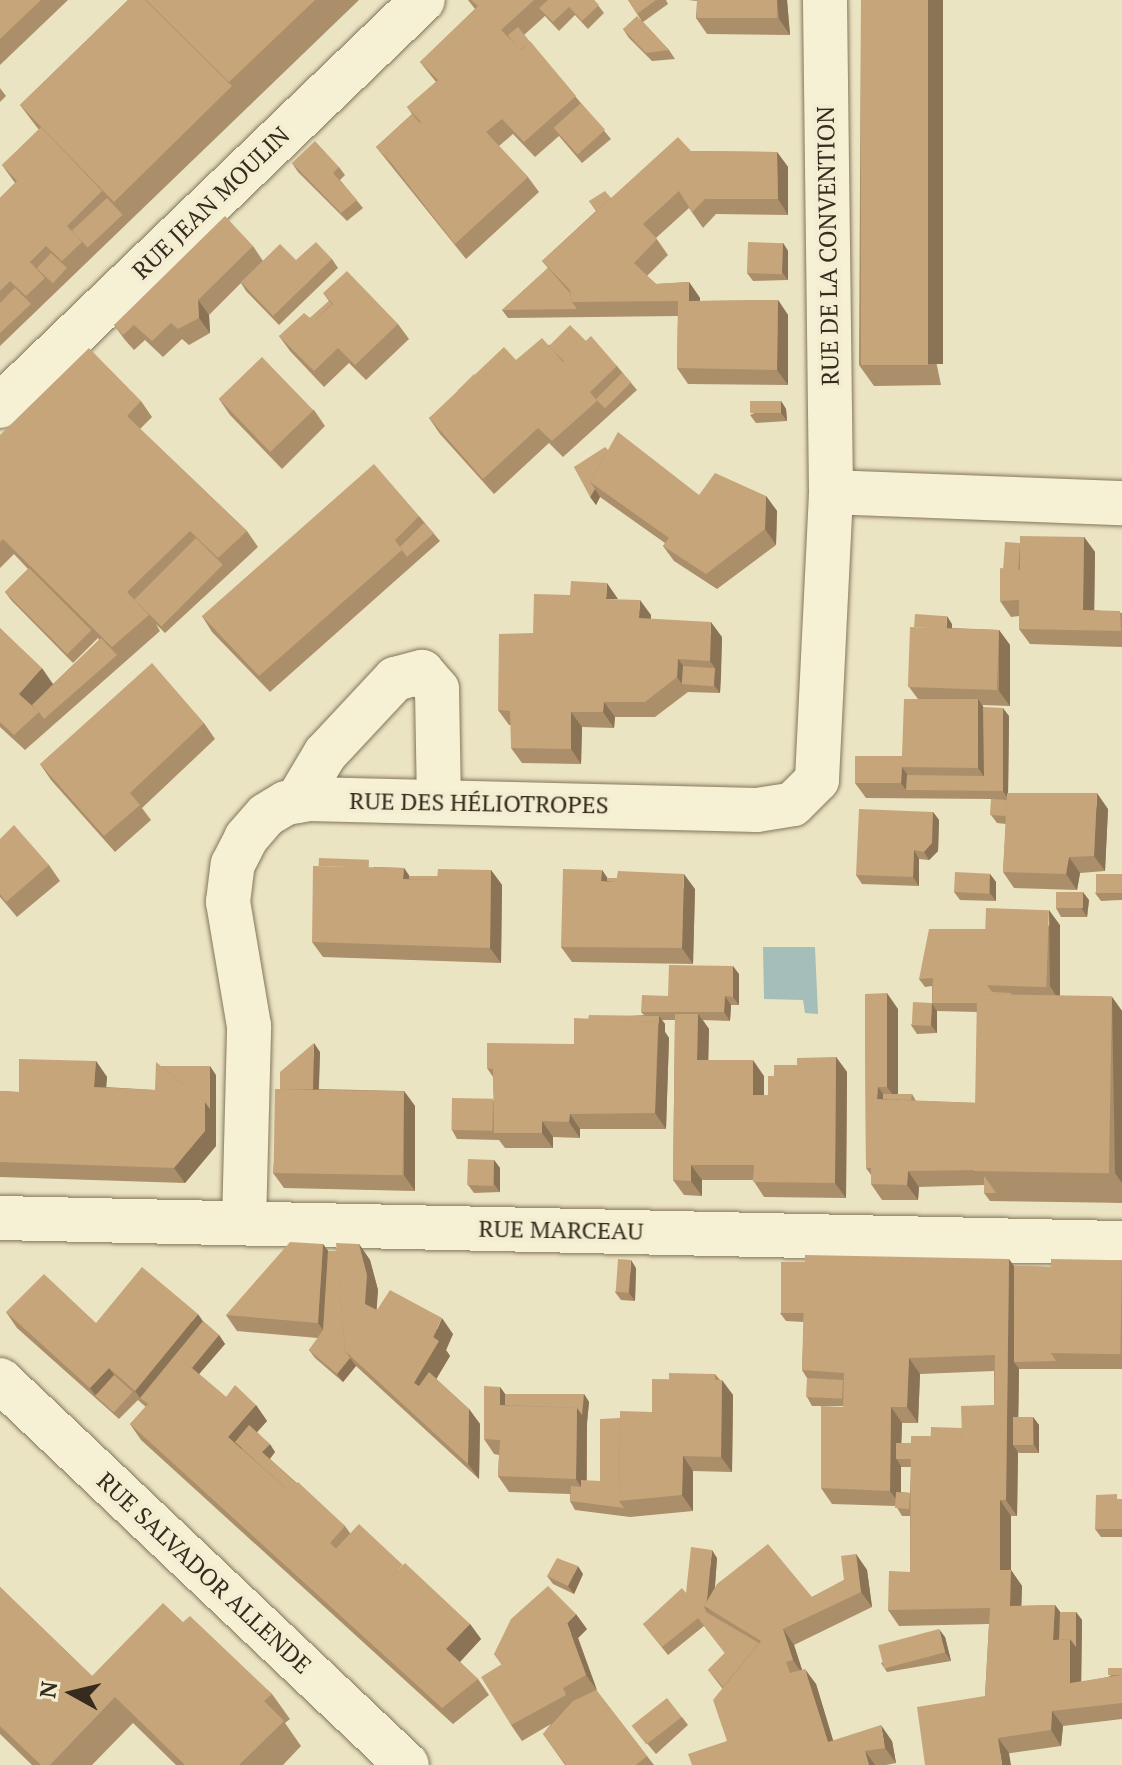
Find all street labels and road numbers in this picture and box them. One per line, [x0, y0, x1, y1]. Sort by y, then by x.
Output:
street label: RUE DE LA CONVENTION [811, 106, 845, 386]
street label: RUE JEAN MOULIN [127, 121, 295, 285]
street label: RUE DES HÉLIOTROPES [349, 786, 609, 820]
street label: RUE MARCEAU [478, 1214, 644, 1246]
street label: RUE SALVADOR ALLENDE [91, 1466, 317, 1680]

